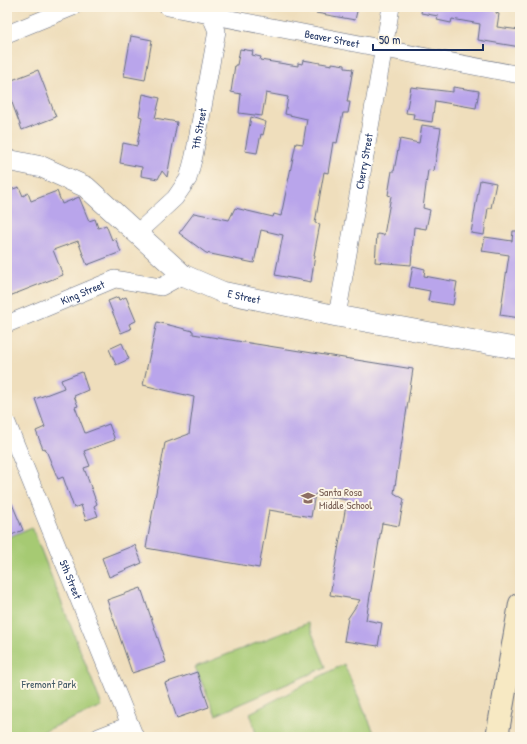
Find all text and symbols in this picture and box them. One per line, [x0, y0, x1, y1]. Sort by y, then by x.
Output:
scale bar [373, 26, 483, 52]
street label: Beaver Street [303, 27, 361, 51]
text: 50 m [379, 31, 400, 48]
street label: 7th Street [188, 107, 210, 151]
street label: Cherry Street [352, 132, 376, 190]
street label: King Street [59, 277, 107, 308]
street label: E Street [226, 286, 262, 307]
place label: Santa Rosa Middle School [319, 485, 372, 512]
school or university icon: Santa Rosa Middle School [300, 490, 316, 506]
street label: 5th Street [57, 558, 85, 601]
park label: Fremont Park [21, 677, 77, 691]

